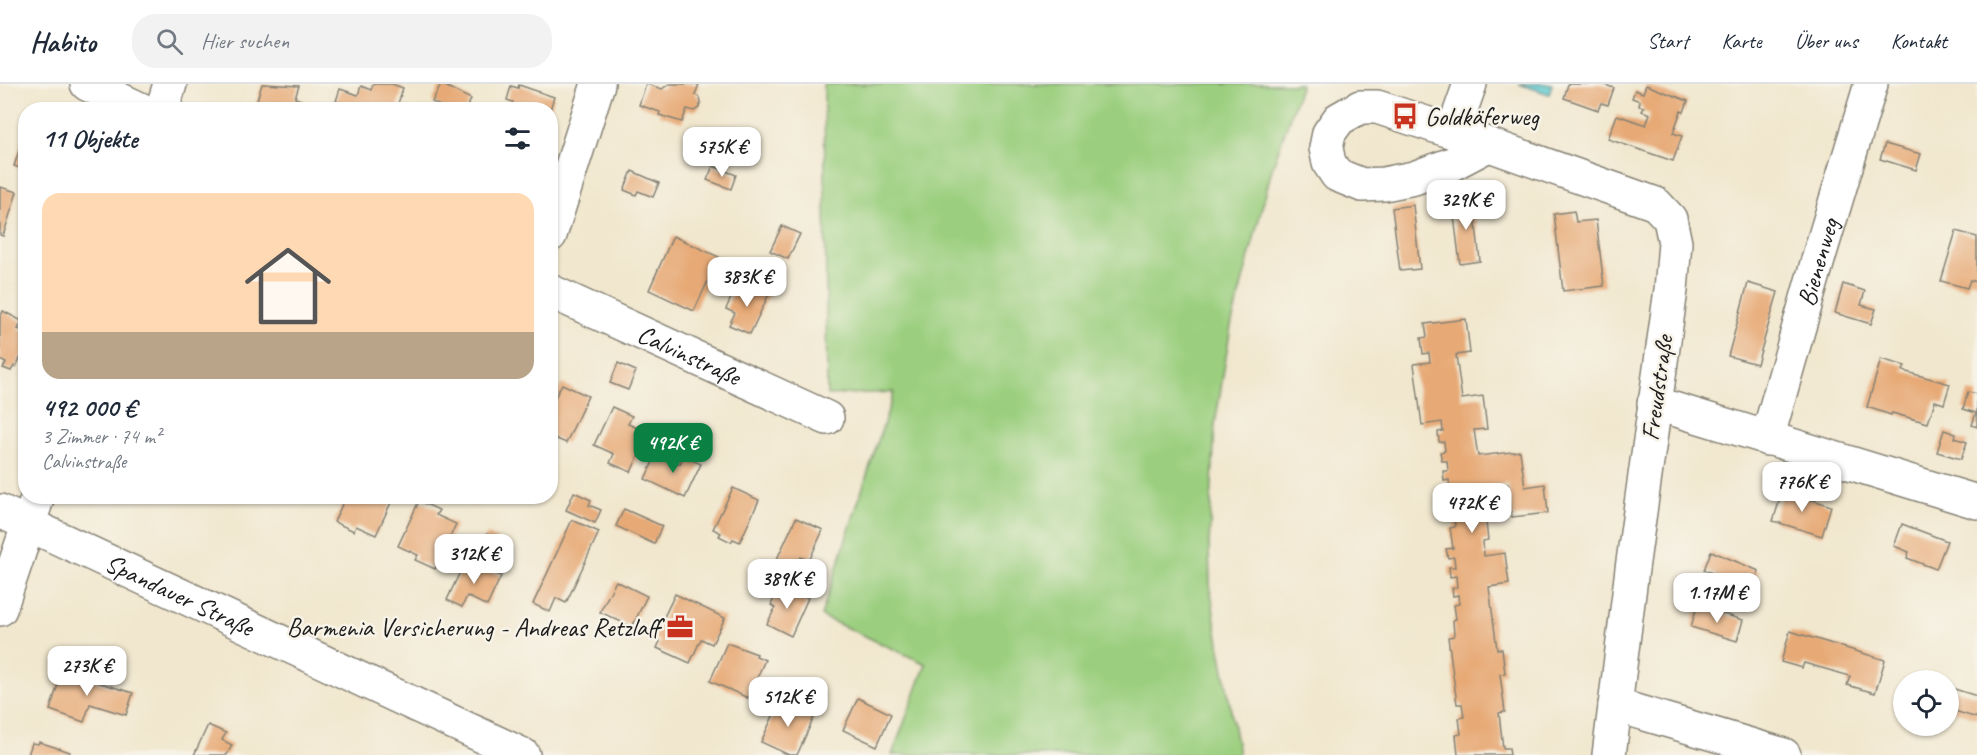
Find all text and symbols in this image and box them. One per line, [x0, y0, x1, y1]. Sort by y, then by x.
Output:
search box [132, 14, 552, 68]
text: Habito [30, 24, 96, 59]
icon: search [153, 25, 186, 58]
text: Hier suchen [201, 27, 289, 55]
text: Start [1647, 28, 1688, 54]
text: Karte [1721, 28, 1762, 54]
text: Über uns [1795, 28, 1858, 54]
text: Kontakt [1891, 28, 1947, 54]
place label: Goldkäferweg [1425, 100, 1541, 133]
bus stop icon: Goldkäferweg [1390, 101, 1420, 131]
text: 11 Objekte [42, 122, 138, 155]
icon: filters [501, 122, 534, 155]
pin: 575K € [673, 127, 771, 178]
text: 575K € [697, 134, 747, 159]
pin: 329K € [1417, 180, 1515, 231]
text: 329K € [1441, 187, 1491, 212]
street label: Bienenweg [1789, 212, 1847, 310]
icon: home [234, 232, 342, 340]
pin: 383K € [698, 257, 796, 308]
text: 383K € [722, 264, 773, 289]
street label: Calvinstraße [632, 317, 748, 394]
street label: Freudstraße [1633, 331, 1681, 443]
text: 492 000 € [42, 391, 136, 424]
pin: 492K € [624, 423, 722, 474]
text: 3 Zimmer · 74 m² [42, 424, 161, 449]
text: 492K € [648, 430, 698, 455]
text: Calvinstraße [42, 449, 126, 474]
pin: 776K € [1753, 462, 1851, 513]
text: 776K € [1776, 469, 1828, 494]
pin: 472K € [1423, 483, 1521, 534]
text: 472K € [1447, 490, 1497, 515]
pin: 312K € [425, 534, 523, 585]
text: 312K € [449, 541, 500, 566]
street label: Spandauer Straße [100, 546, 261, 645]
pin: 389K € [738, 559, 836, 610]
text: 389K € [762, 566, 812, 591]
pin: 1.17M € [1662, 573, 1772, 624]
text: 1.17M € [1687, 580, 1747, 605]
place label: Barmenia Versicherung - Andreas Retzlaff [287, 611, 665, 644]
office icon: Barmenia Versicherung - Andreas Retzlaff [665, 612, 695, 642]
pin: 273K € [38, 646, 136, 697]
text: 273K € [62, 653, 112, 678]
map controls [1893, 670, 1959, 736]
button: locate [1893, 670, 1959, 736]
pin: 512K € [739, 677, 837, 728]
text: 512K € [763, 684, 813, 709]

